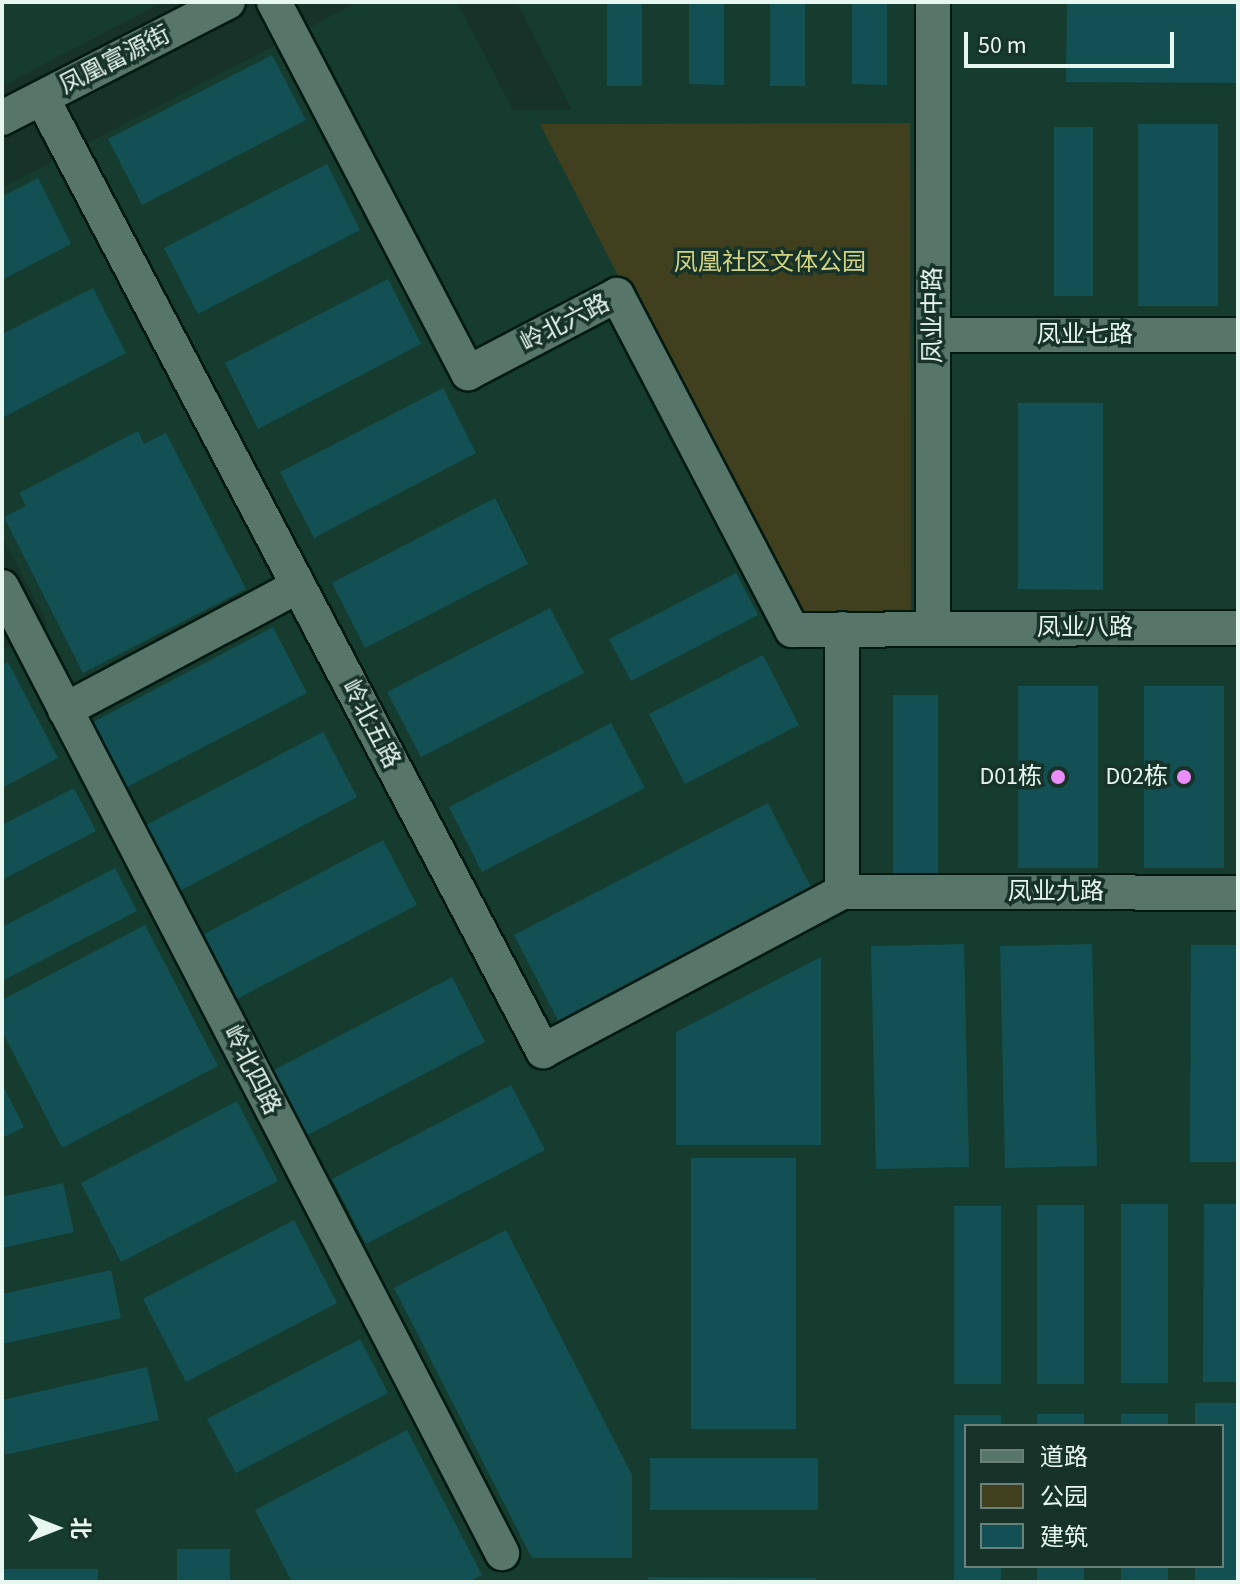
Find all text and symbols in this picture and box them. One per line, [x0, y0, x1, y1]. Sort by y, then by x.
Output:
scale bar [968, 16, 1178, 66]
street label: 凤凰富源街 [55, 20, 175, 100]
text: 50 m [978, 28, 1027, 63]
park label: 凤凰社区文体公园 [674, 249, 866, 277]
street label: 凤业中路 [919, 267, 947, 363]
street label: 岭北六路 [516, 288, 614, 358]
street label: 凤业七路 [1037, 321, 1133, 349]
street label: 凤业八路 [1037, 614, 1133, 642]
street label: 岭北五路 [336, 675, 406, 773]
place label: D01栋 [979, 763, 1042, 791]
place label: D02栋 [1105, 763, 1168, 791]
marker: D01栋 [1049, 768, 1067, 786]
marker: D02栋 [1175, 768, 1193, 786]
street label: 凤业九路 [1008, 878, 1104, 906]
street label: 岭北四路 [217, 1021, 287, 1119]
legend [964, 1424, 1224, 1568]
text: 道路 [1040, 1440, 1088, 1475]
text: 公园 [1040, 1480, 1088, 1515]
north arrow [16, 1488, 96, 1568]
text: 北 [64, 1517, 96, 1539]
text: 建筑 [1040, 1520, 1088, 1555]

